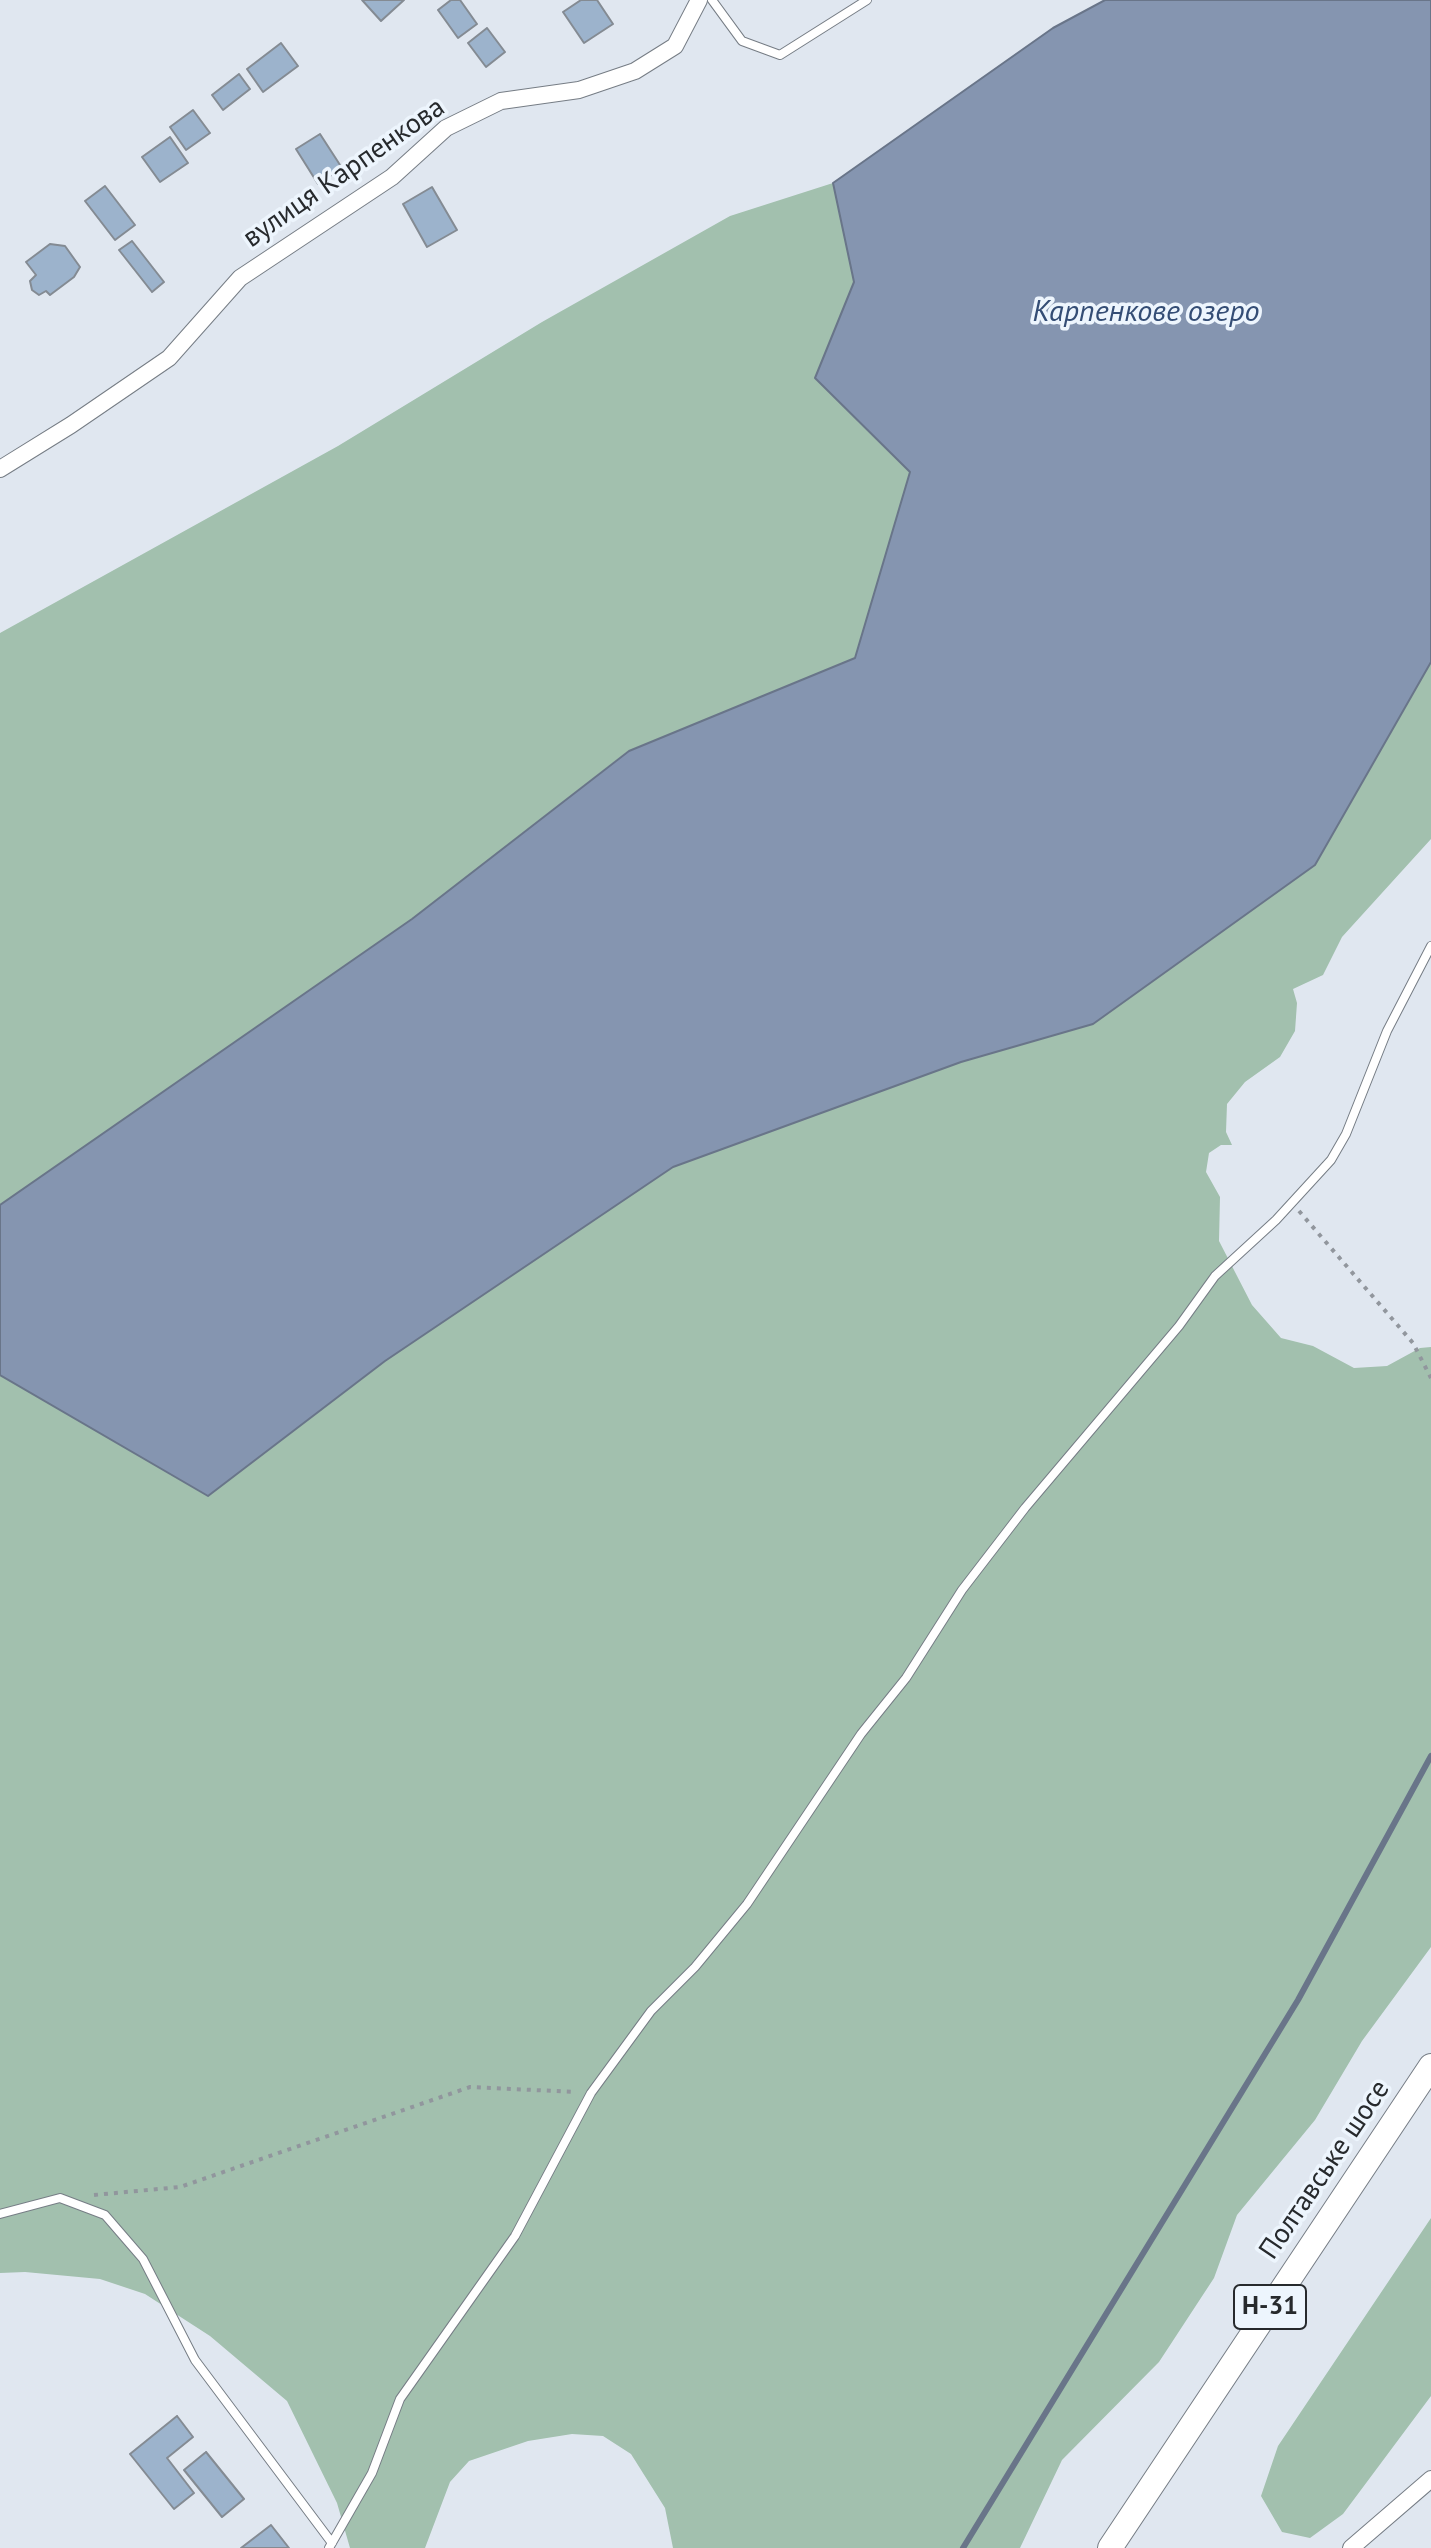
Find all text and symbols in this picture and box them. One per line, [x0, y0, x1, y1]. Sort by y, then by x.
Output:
street label: вулиця Карпенкова [237, 91, 451, 255]
water label: Карпенкове озеро [1033, 294, 1259, 330]
street label: Полтавське шосе [1253, 2074, 1397, 2266]
road number: Н-31 [1234, 2285, 1306, 2329]

